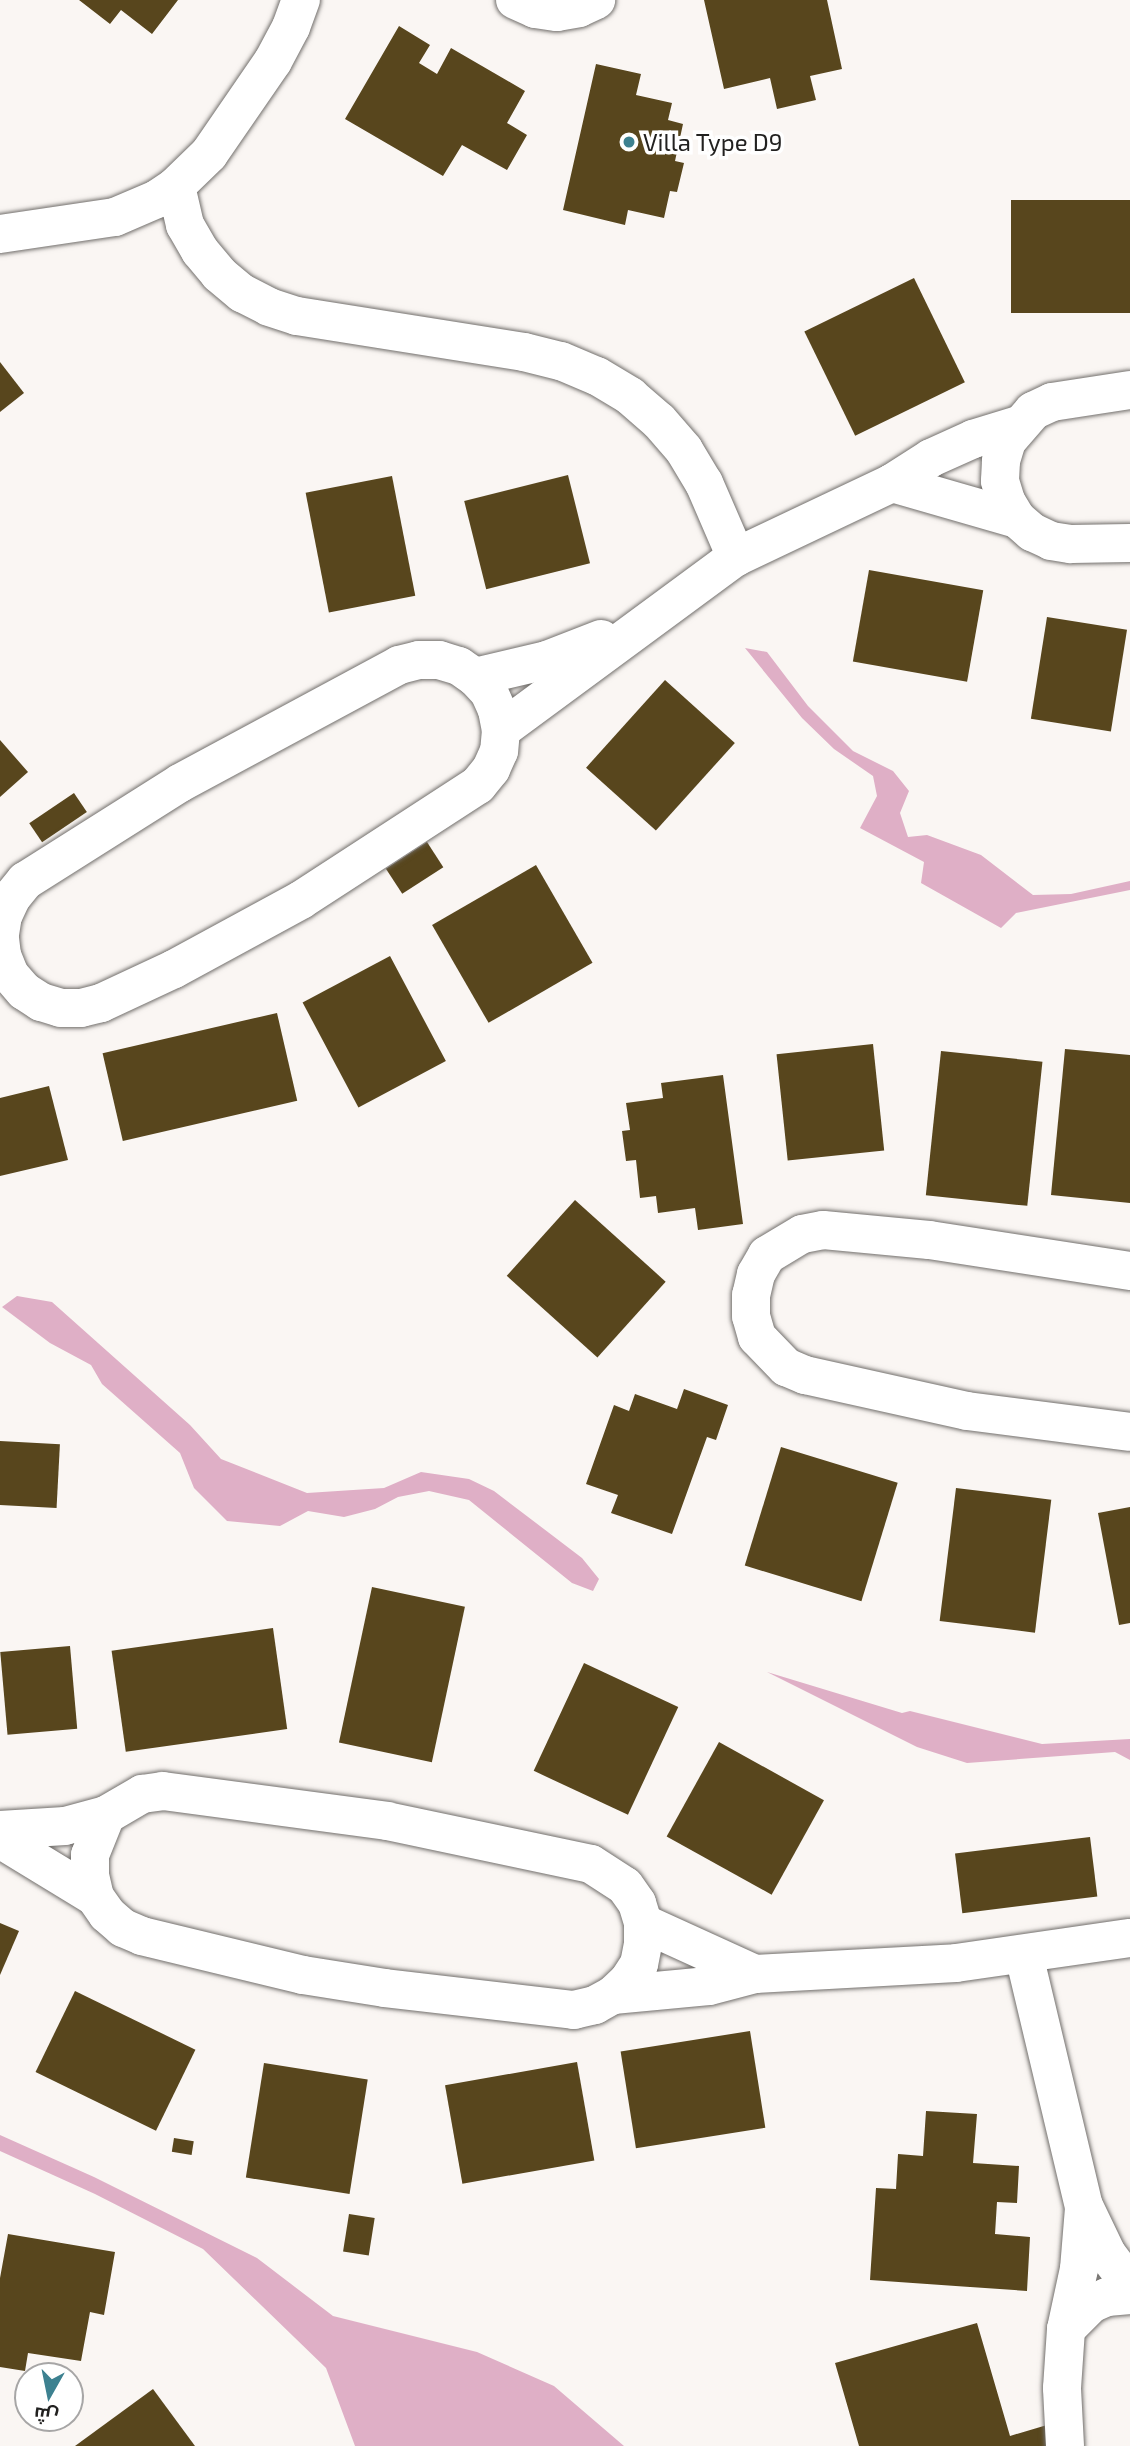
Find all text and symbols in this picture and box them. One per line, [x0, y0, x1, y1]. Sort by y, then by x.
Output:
place label: Villa Type D9 [643, 128, 783, 156]
marker: Villa Type D9 [621, 134, 637, 150]
north arrow [14, 2362, 84, 2432]
text: ش [32, 2403, 60, 2430]

